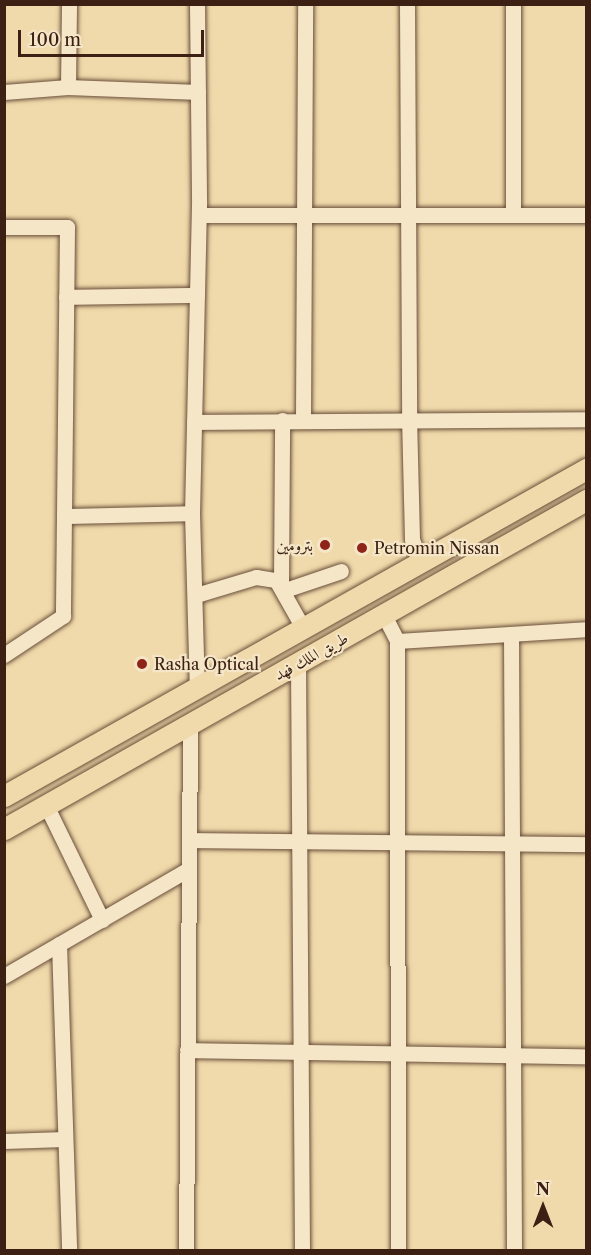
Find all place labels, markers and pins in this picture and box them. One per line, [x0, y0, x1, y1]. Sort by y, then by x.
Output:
place label: بترومين [276, 535, 313, 555]
marker: بترومين [318, 538, 332, 552]
place label: Petromin Nissan [374, 538, 500, 558]
marker: Petromin Nissan [355, 541, 369, 555]
place label: Rasha Optical [154, 654, 259, 674]
marker: Rasha Optical [135, 657, 149, 671]

